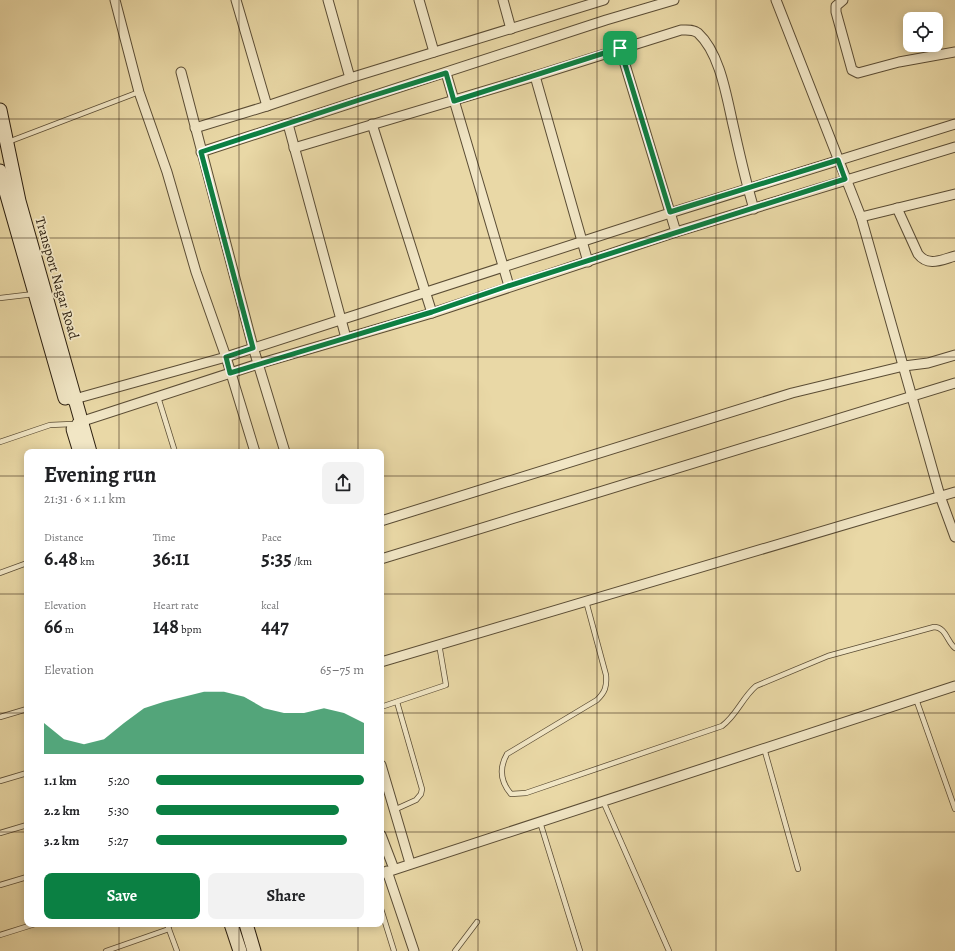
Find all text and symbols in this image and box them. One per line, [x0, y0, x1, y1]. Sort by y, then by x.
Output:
map controls [903, 12, 943, 52]
button: locate [903, 12, 943, 52]
pin [603, 31, 637, 65]
icon: arrive [609, 37, 631, 59]
street label: Transport Nagar Road [30, 215, 84, 342]
text: Evening run [44, 460, 156, 490]
button: share [322, 462, 364, 504]
text: 21:31 · 6 × 1.1 km [44, 490, 126, 507]
text: Distance [44, 530, 83, 545]
text: Time [153, 530, 176, 545]
text: Pace [261, 530, 282, 545]
text: 6.48 [44, 545, 78, 572]
text: 36:11 [153, 545, 190, 572]
text: 5:35 [261, 545, 292, 572]
text: km [78, 554, 95, 569]
text: /km [292, 554, 312, 569]
text: Elevation [44, 598, 86, 613]
text: Heart rate [153, 598, 199, 613]
text: kcal [261, 598, 279, 613]
text: 66 [44, 613, 63, 640]
text: 148 [153, 613, 179, 640]
text: 447 [261, 613, 289, 640]
text: m [63, 622, 74, 637]
text: bpm [179, 622, 202, 637]
text: Elevation [44, 661, 94, 678]
text: 65–75 m [320, 661, 364, 678]
text: 1.1 km [44, 772, 77, 789]
text: 5:20 [108, 772, 130, 789]
text: 2.2 km [44, 802, 80, 819]
text: 5:30 [108, 802, 129, 819]
text: 3.2 km [44, 832, 79, 849]
text: 5:27 [108, 832, 128, 849]
button: Save [44, 873, 200, 919]
button: Share [208, 873, 364, 919]

